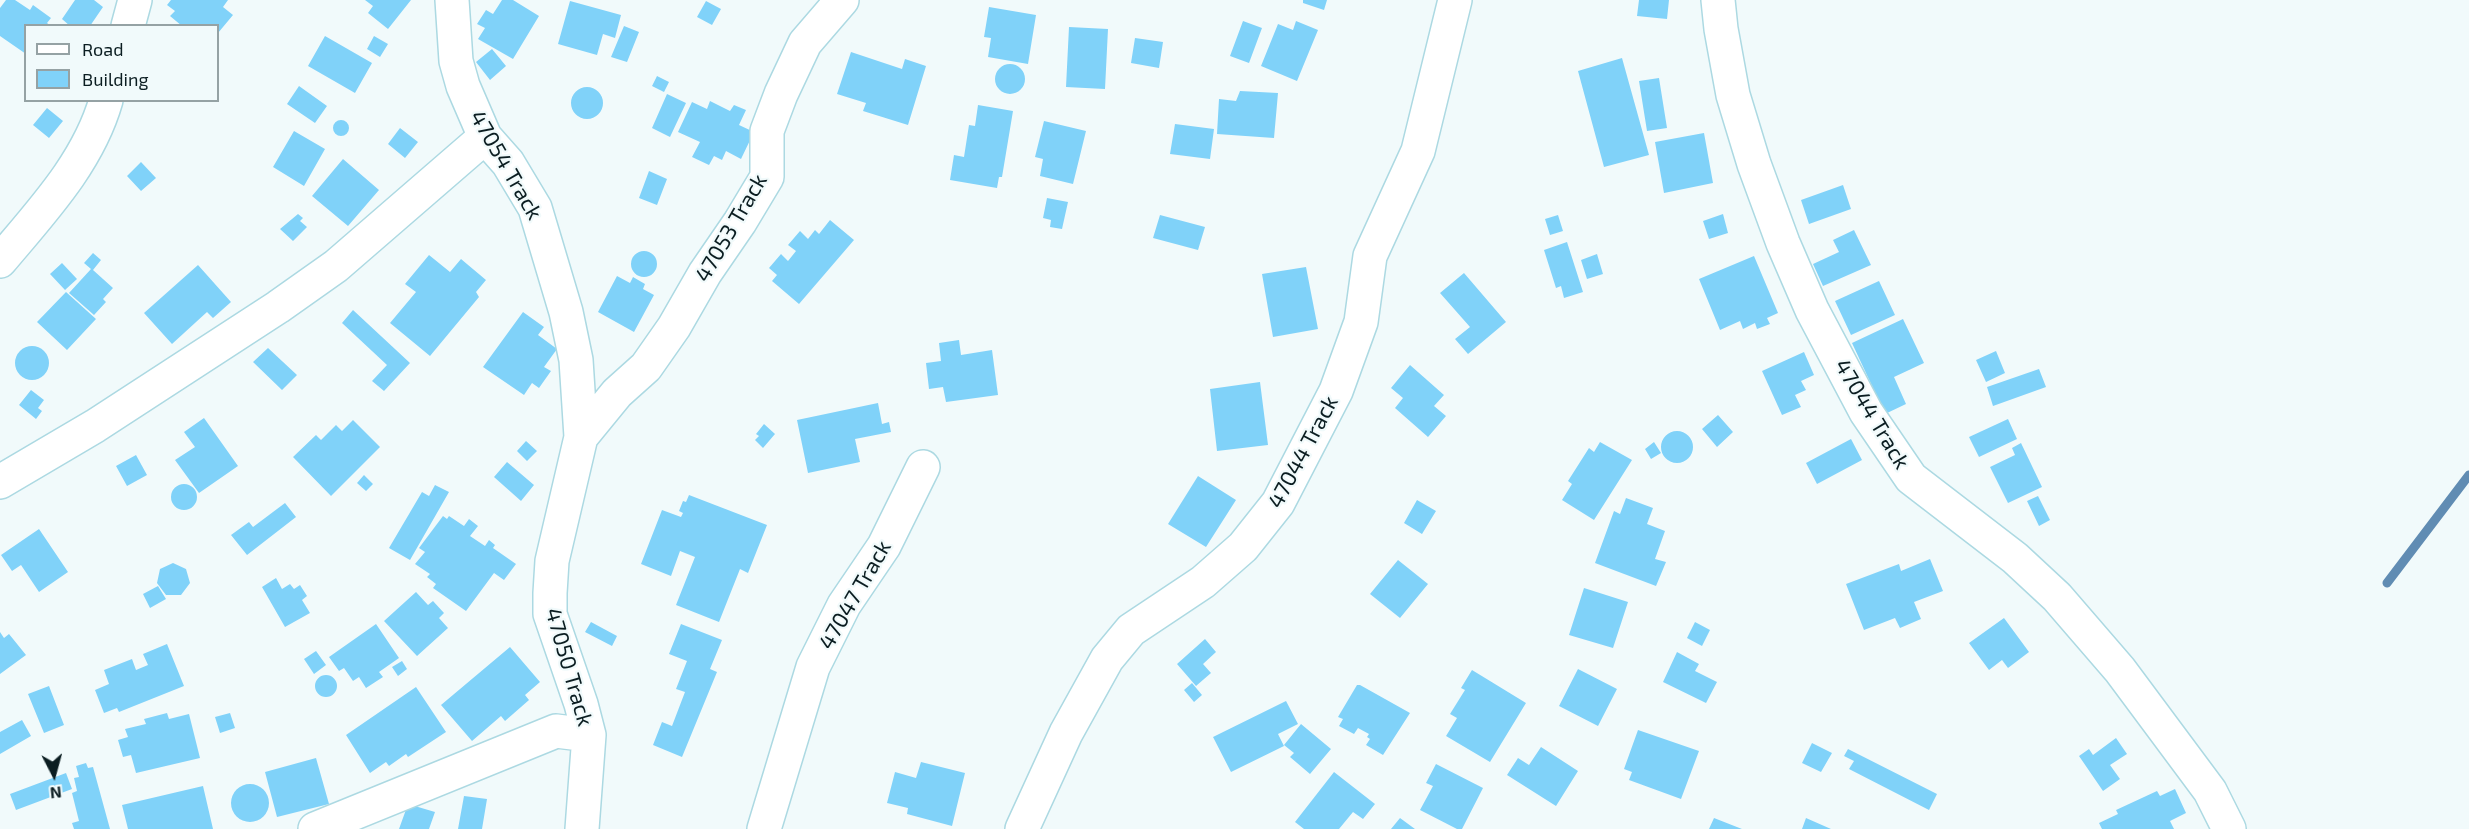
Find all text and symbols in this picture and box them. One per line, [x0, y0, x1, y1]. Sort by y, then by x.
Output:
legend [24, 24, 219, 102]
text: Road [82, 38, 123, 60]
text: Building [82, 68, 149, 90]
street label: 47054 Track [464, 106, 548, 224]
street label: 47053 Track [689, 169, 773, 287]
street label: 47044 Track [1829, 354, 1915, 474]
street label: 47044 Track [1262, 391, 1344, 513]
street label: 47047 Track [813, 536, 897, 654]
street label: 47050 Track [540, 605, 598, 729]
north arrow [24, 745, 84, 805]
text: N [49, 783, 63, 803]

